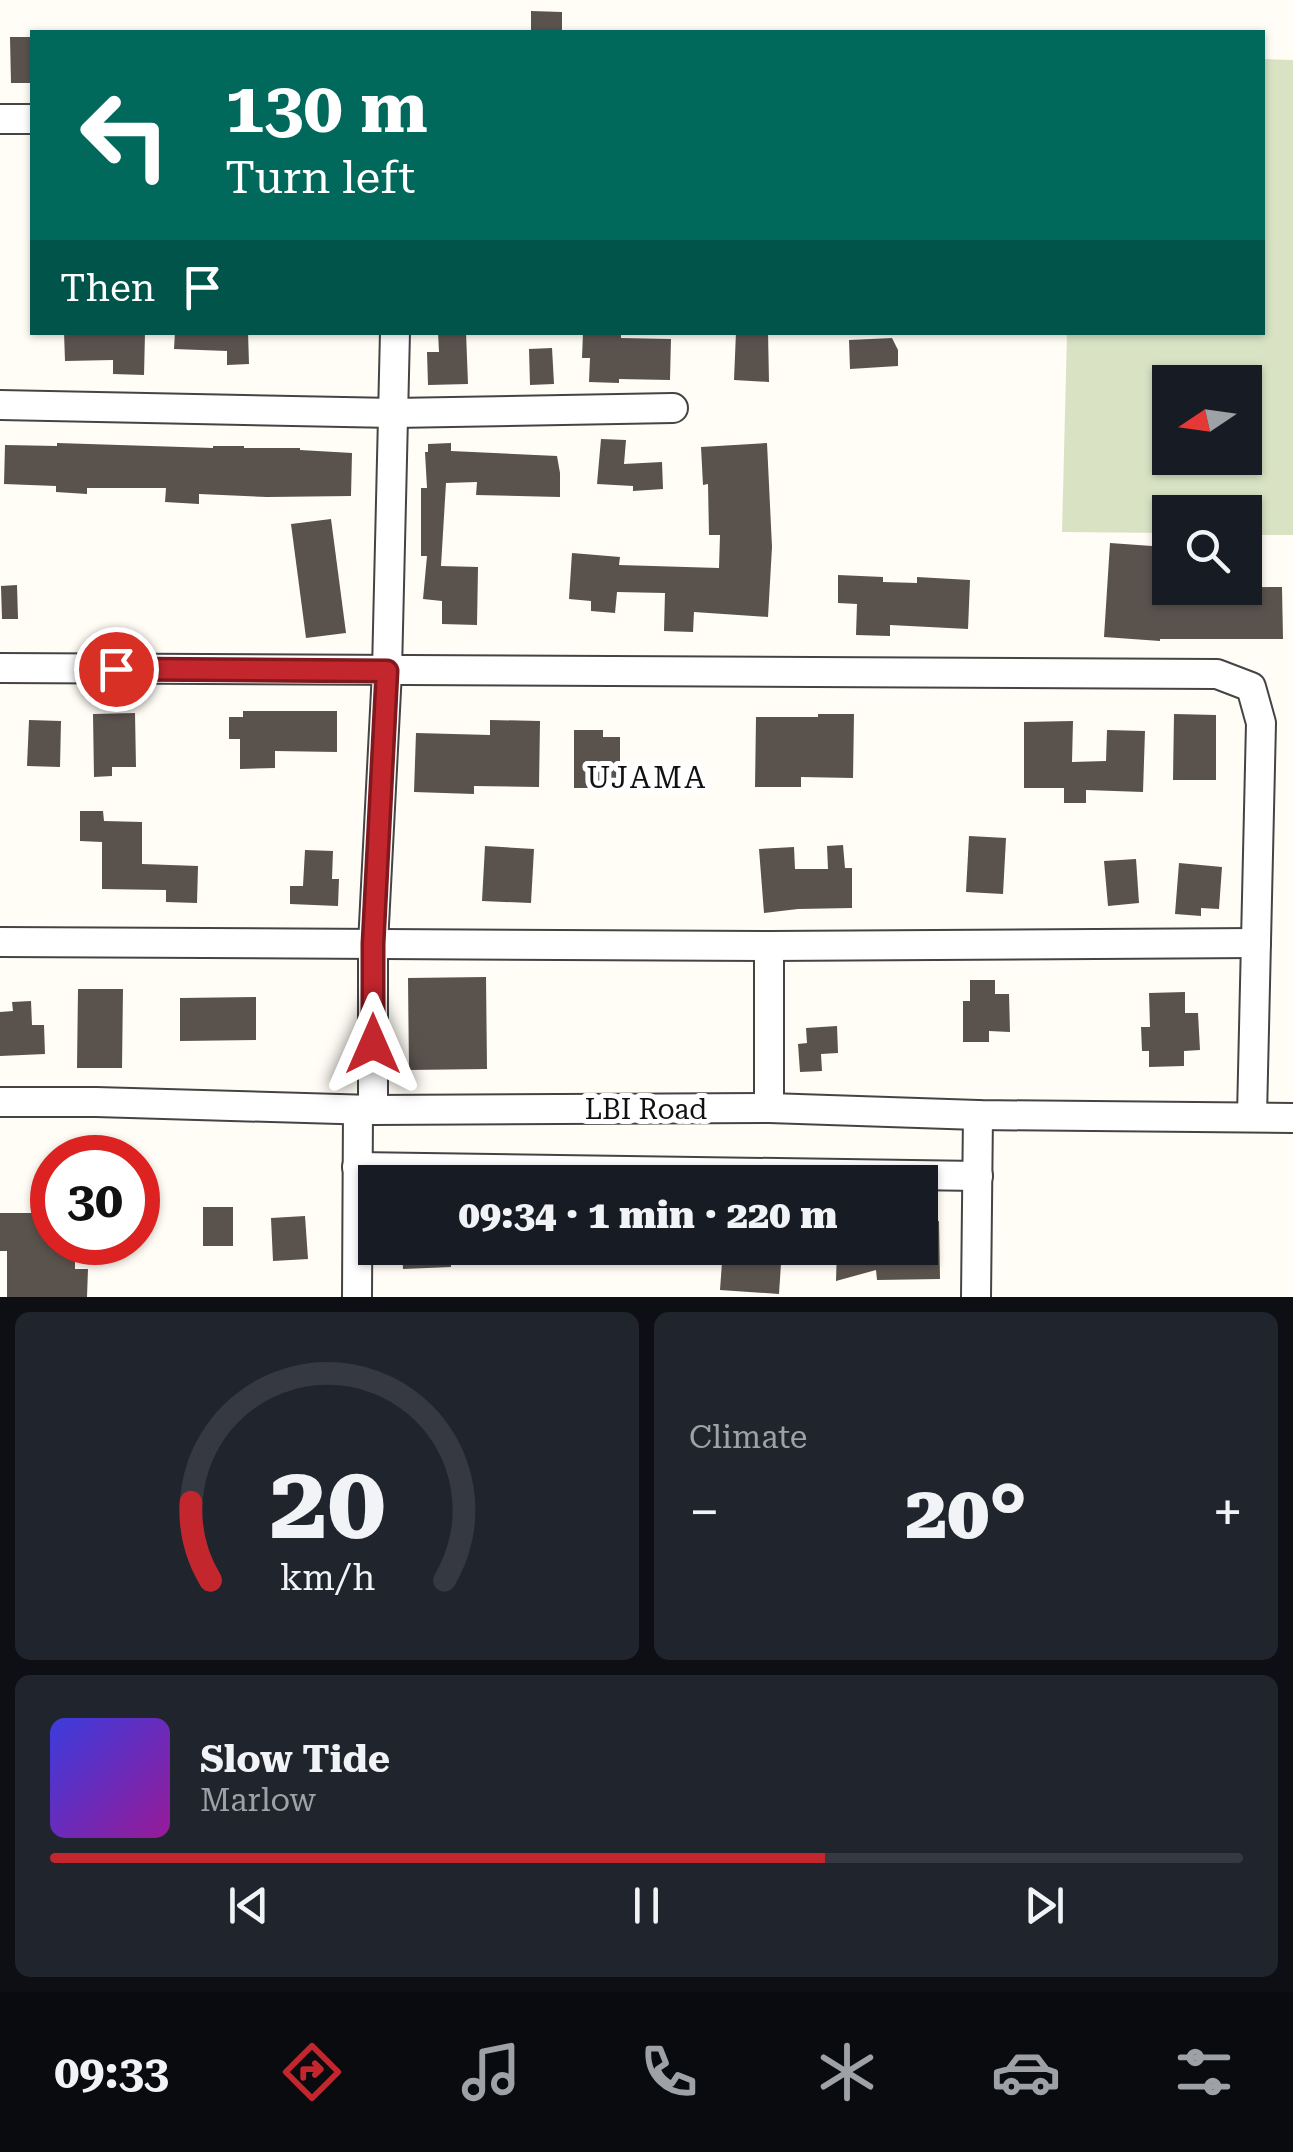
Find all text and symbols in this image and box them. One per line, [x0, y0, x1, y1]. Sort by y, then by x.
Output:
text: 130 m [225, 67, 428, 149]
icon: left [60, 70, 190, 200]
text: Turn left [225, 151, 415, 204]
icon: arrive [175, 260, 230, 315]
text: Then [60, 266, 155, 310]
north arrow [1152, 365, 1262, 475]
map controls [1152, 365, 1262, 605]
button: search [1152, 495, 1262, 605]
pin [74, 627, 159, 712]
icon: arrive [89, 642, 144, 697]
district label: UJAMA [586, 760, 708, 795]
position arrow [321, 992, 425, 1096]
street label: LBI Road [585, 1093, 707, 1126]
speed limit sign: 30 [30, 1135, 160, 1265]
text: 09:34 · 1 min · 220 m [458, 1193, 838, 1237]
text: Climate [689, 1418, 807, 1456]
text: 20 [269, 1442, 385, 1563]
text: 20° [905, 1468, 1027, 1556]
text: − [689, 1480, 720, 1544]
text: + [1212, 1480, 1243, 1544]
text: km/h [279, 1557, 375, 1599]
text: Slow Tide [200, 1737, 390, 1781]
text: Marlow [200, 1781, 316, 1819]
icon: previous [221, 1878, 276, 1933]
icon: pause [619, 1878, 674, 1933]
icon: next [1017, 1878, 1072, 1933]
icon: directions [277, 2037, 347, 2107]
icon: music [456, 2037, 526, 2107]
icon: phone [634, 2037, 704, 2107]
icon: climate [812, 2037, 882, 2107]
icon: car [991, 2037, 1061, 2107]
icon: filters [1169, 2037, 1239, 2107]
text: 09:33 [54, 2046, 169, 2099]

